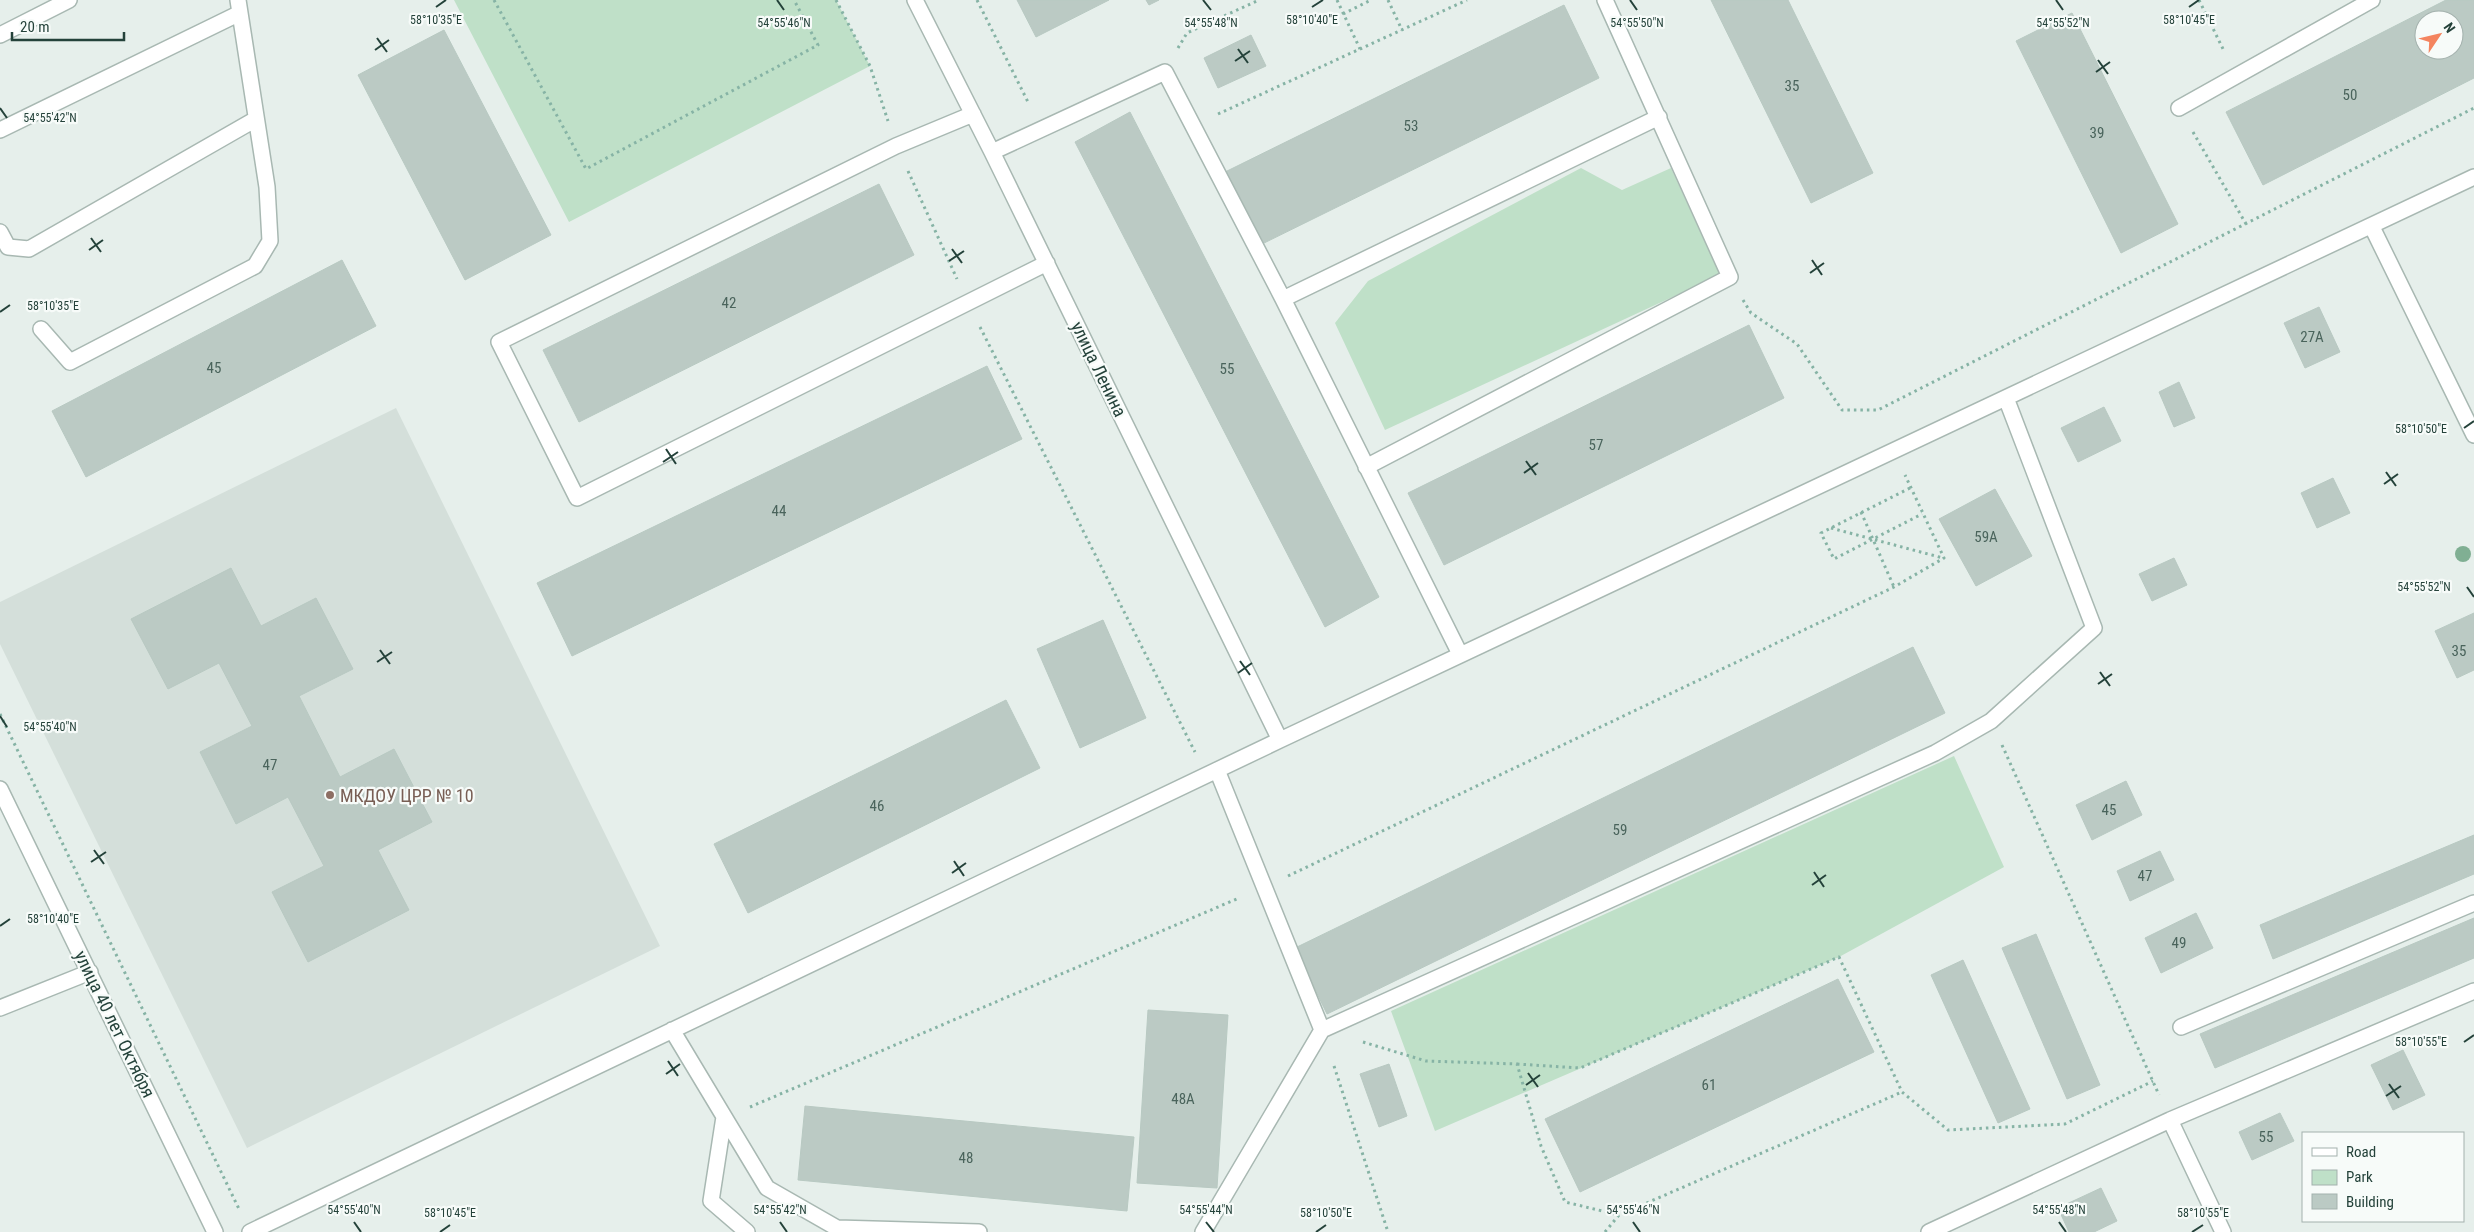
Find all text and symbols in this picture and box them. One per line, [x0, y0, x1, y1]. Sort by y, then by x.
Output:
scale bar [12, 10, 125, 42]
north arrow [2414, 10, 2464, 60]
text: 58°10'35"E [410, 13, 462, 27]
text: 58°10'40"E [1286, 13, 1338, 27]
text: 58°10'45"E [2163, 13, 2215, 27]
text: 54°55'46"N [757, 16, 811, 30]
text: 54°55'48"N [1184, 16, 1238, 30]
text: 54°55'50"N [1610, 16, 1664, 30]
text: 54°55'52"N [2036, 16, 2090, 30]
text: 20 m [20, 18, 50, 36]
text: N [2441, 19, 2459, 36]
house number: 35 [1785, 77, 1799, 95]
house number: 50 [2343, 86, 2357, 104]
text: 54°55'42"N [23, 111, 77, 125]
house number: 53 [1404, 117, 1418, 135]
house number: 39 [2090, 124, 2104, 142]
house number: 42 [722, 294, 736, 312]
text: 58°10'35"E [27, 299, 79, 313]
street label: улица Ленина [1067, 318, 1131, 420]
house number: 27А [2300, 328, 2324, 346]
house number: 45 [207, 359, 221, 377]
house number: 55 [1220, 360, 1234, 378]
text: 58°10'50"E [2395, 422, 2447, 436]
house number: 57 [1589, 436, 1603, 454]
house number: 44 [772, 502, 786, 520]
house number: 59А [1974, 528, 1998, 546]
text: 54°55'52"N [2397, 580, 2451, 594]
house number: 35 [2452, 642, 2466, 660]
text: 54°55'40"N [23, 720, 77, 734]
house number: 47 [263, 756, 277, 774]
place label: МКДОУ ЦРР № 10 [340, 785, 474, 806]
marker: МКДОУ ЦРР № 10 [324, 789, 336, 801]
house number: 46 [870, 797, 884, 815]
house number: 45 [2102, 801, 2116, 819]
house number: 59 [1613, 821, 1627, 839]
house number: 47 [2138, 867, 2152, 885]
text: 58°10'40"E [27, 912, 79, 926]
house number: 49 [2172, 934, 2186, 952]
street label: улица 40 лет Октября [70, 947, 160, 1101]
text: 58°10'55"E [2395, 1035, 2447, 1049]
house number: 61 [1702, 1076, 1716, 1094]
house number: 48А [1171, 1090, 1195, 1108]
house number: 55 [2259, 1128, 2273, 1146]
legend [2302, 1132, 2464, 1222]
text: Road [2346, 1143, 2376, 1161]
house number: 48 [959, 1149, 973, 1167]
text: Park [2346, 1168, 2373, 1186]
text: Building [2346, 1193, 2394, 1211]
text: 54°55'40"N [327, 1203, 381, 1217]
text: 54°55'42"N [753, 1203, 807, 1217]
text: 54°55'44"N [1179, 1203, 1233, 1217]
text: 54°55'46"N [1606, 1203, 1660, 1217]
text: 54°55'48"N [2032, 1203, 2086, 1217]
text: 58°10'45"E [424, 1206, 476, 1220]
text: 58°10'50"E [1300, 1206, 1352, 1220]
text: 58°10'55"E [2177, 1206, 2229, 1220]

